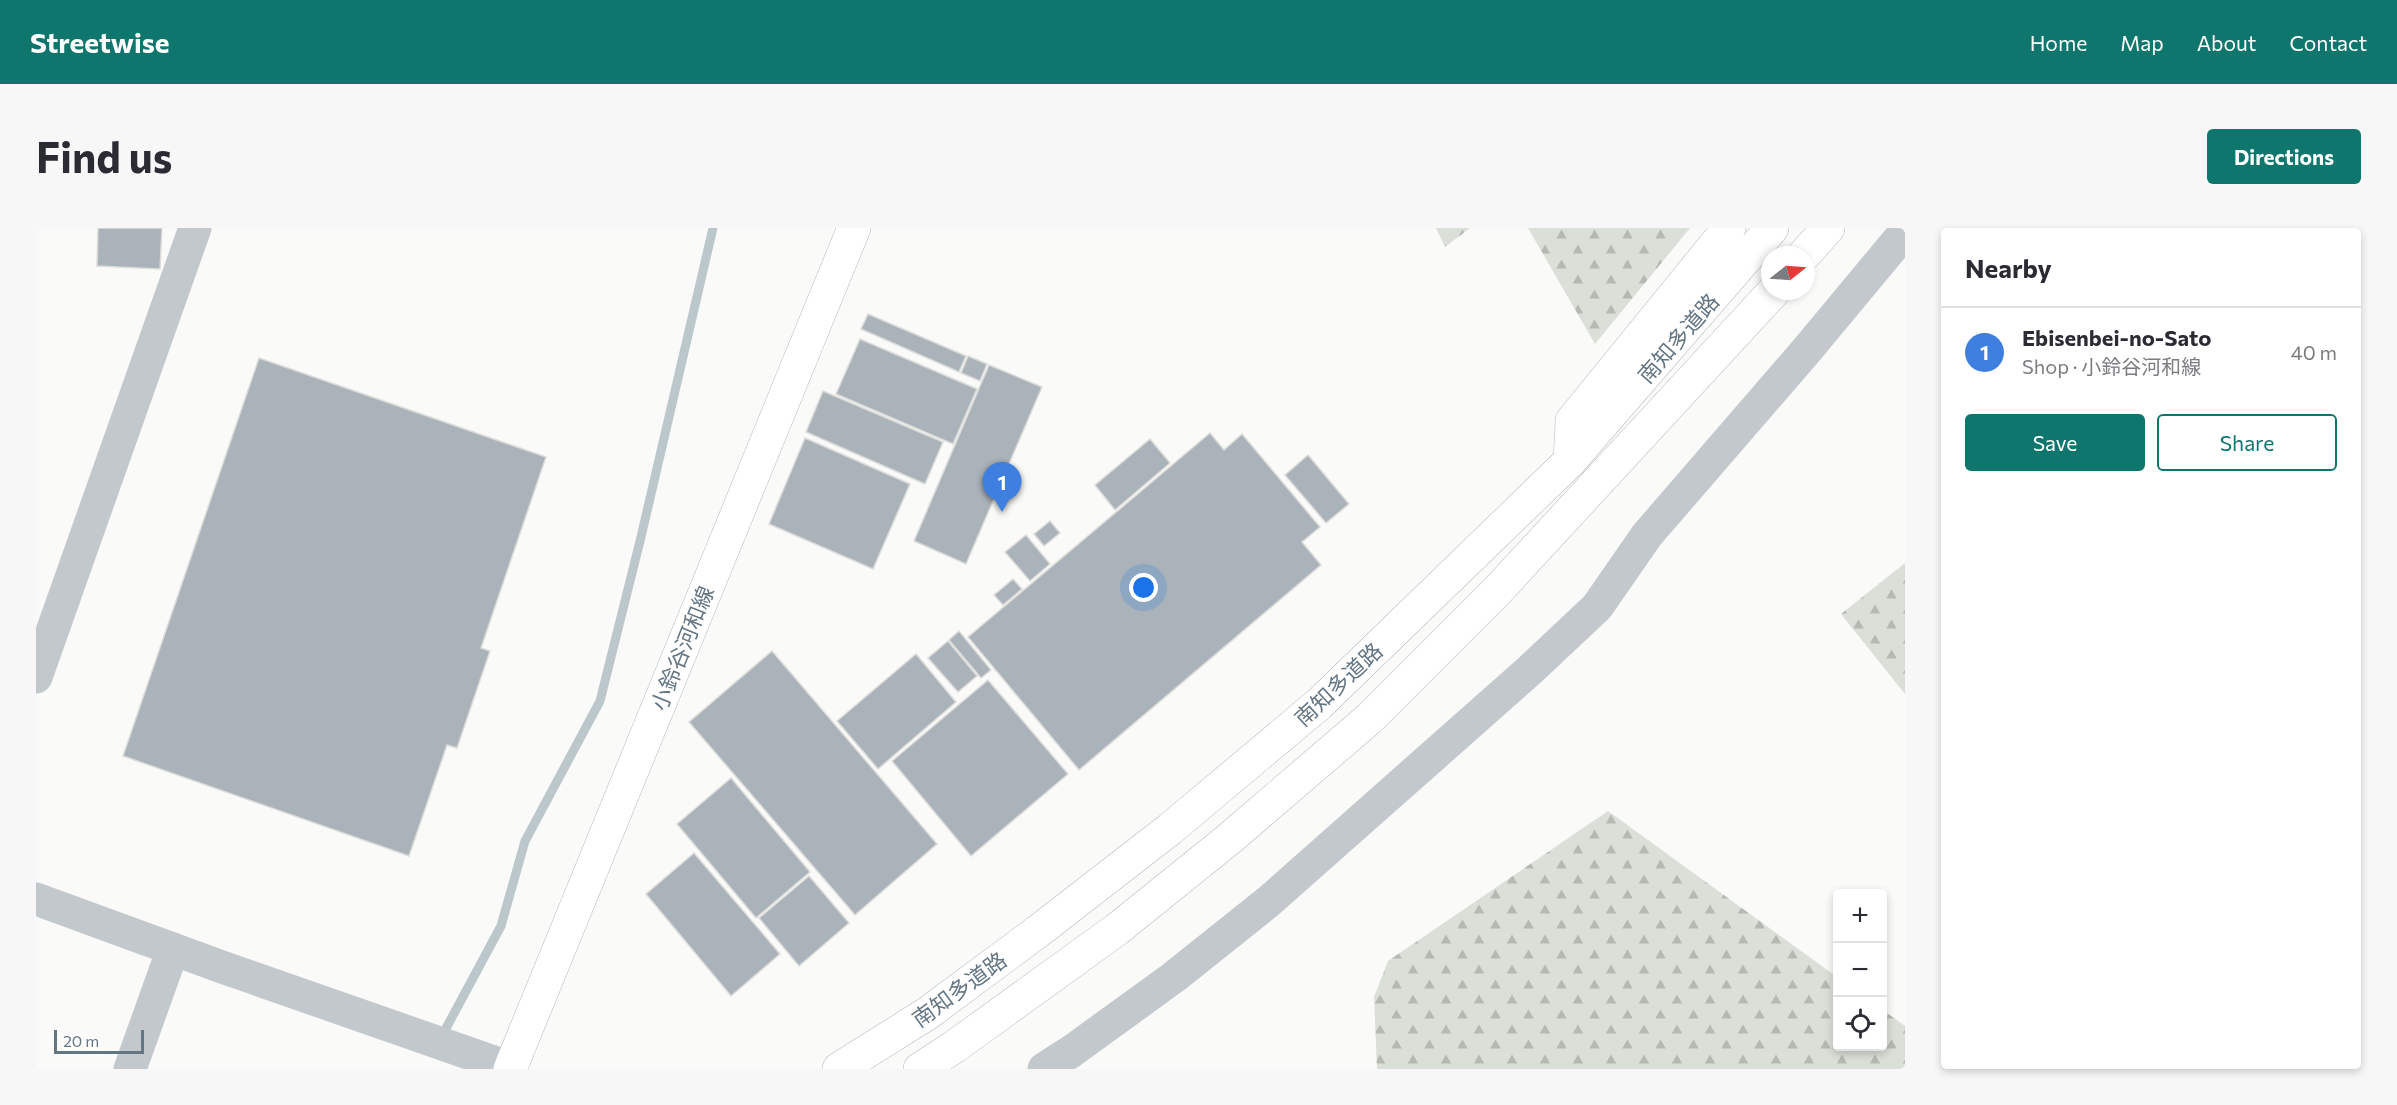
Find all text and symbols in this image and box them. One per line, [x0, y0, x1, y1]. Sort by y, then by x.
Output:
text: Streetwise [30, 25, 170, 59]
text: Home [2030, 30, 2087, 55]
text: Map [2120, 30, 2164, 55]
text: About [2197, 30, 2256, 55]
text: Contact [2289, 30, 2367, 55]
button: Directions [2207, 129, 2361, 184]
text: Find us [36, 130, 172, 182]
north arrow [1761, 246, 1815, 300]
text: Nearby [1965, 252, 2052, 283]
street label: 南知多道路 [1632, 288, 1724, 388]
text: Ebisenbei-no-Sato [2022, 324, 2211, 351]
text: 1 [1980, 340, 1989, 364]
text: 40 m [2291, 340, 2337, 364]
text: Shop · 小鈴谷河和線 [2022, 354, 2201, 378]
button: Save [1965, 414, 2145, 471]
button: Share [2157, 414, 2337, 471]
pin: 1 [982, 462, 1022, 512]
your location [1129, 573, 1158, 602]
street label: 小鈴谷河和線 [645, 582, 719, 714]
street label: 南知多道路 [1289, 637, 1387, 731]
map controls [1833, 889, 1887, 1051]
button: + [1833, 889, 1887, 943]
button: − [1833, 943, 1887, 997]
street label: 南知多道路 [907, 946, 1011, 1032]
button: locate [1833, 997, 1887, 1051]
scale bar [54, 1027, 144, 1054]
text: 20 m [63, 1031, 99, 1050]

